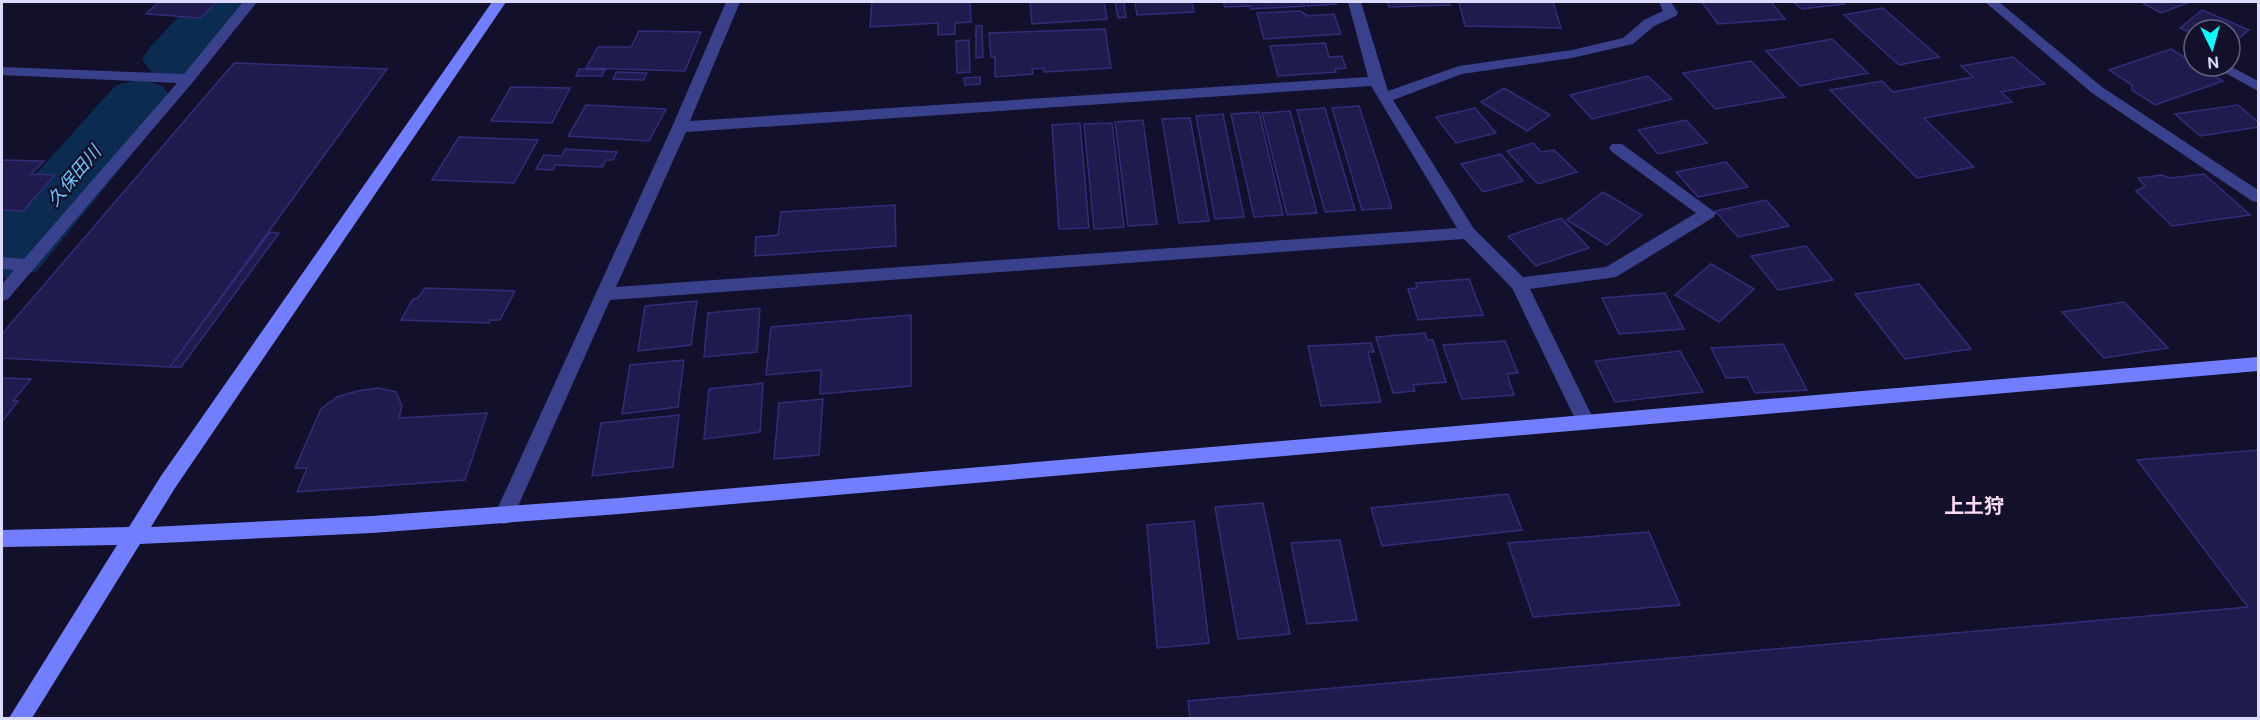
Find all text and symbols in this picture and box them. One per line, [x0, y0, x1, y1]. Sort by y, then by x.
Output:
north arrow [2182, 18, 2242, 78]
text: N [2207, 51, 2220, 73]
water label: 久保田川 [42, 139, 108, 211]
district label: 上土狩 [1944, 493, 2004, 519]

